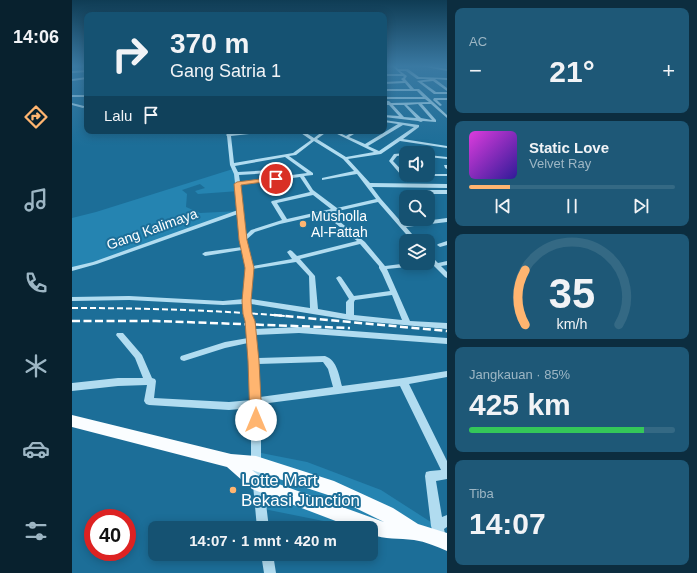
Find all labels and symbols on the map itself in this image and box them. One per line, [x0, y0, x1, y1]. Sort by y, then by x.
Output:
pin [259, 162, 293, 196]
street label: Gang Kalimaya [104, 205, 200, 253]
place label: Musholla Al-Fattah [311, 208, 368, 240]
marker: Musholla Al-Fattah [298, 219, 308, 229]
position arrow [235, 399, 277, 441]
place label: Lotte Mart Bekasi Junction [241, 471, 360, 510]
marker: Lotte Mart Bekasi Junction [228, 485, 238, 495]
speed limit sign: 40 [84, 509, 136, 561]

